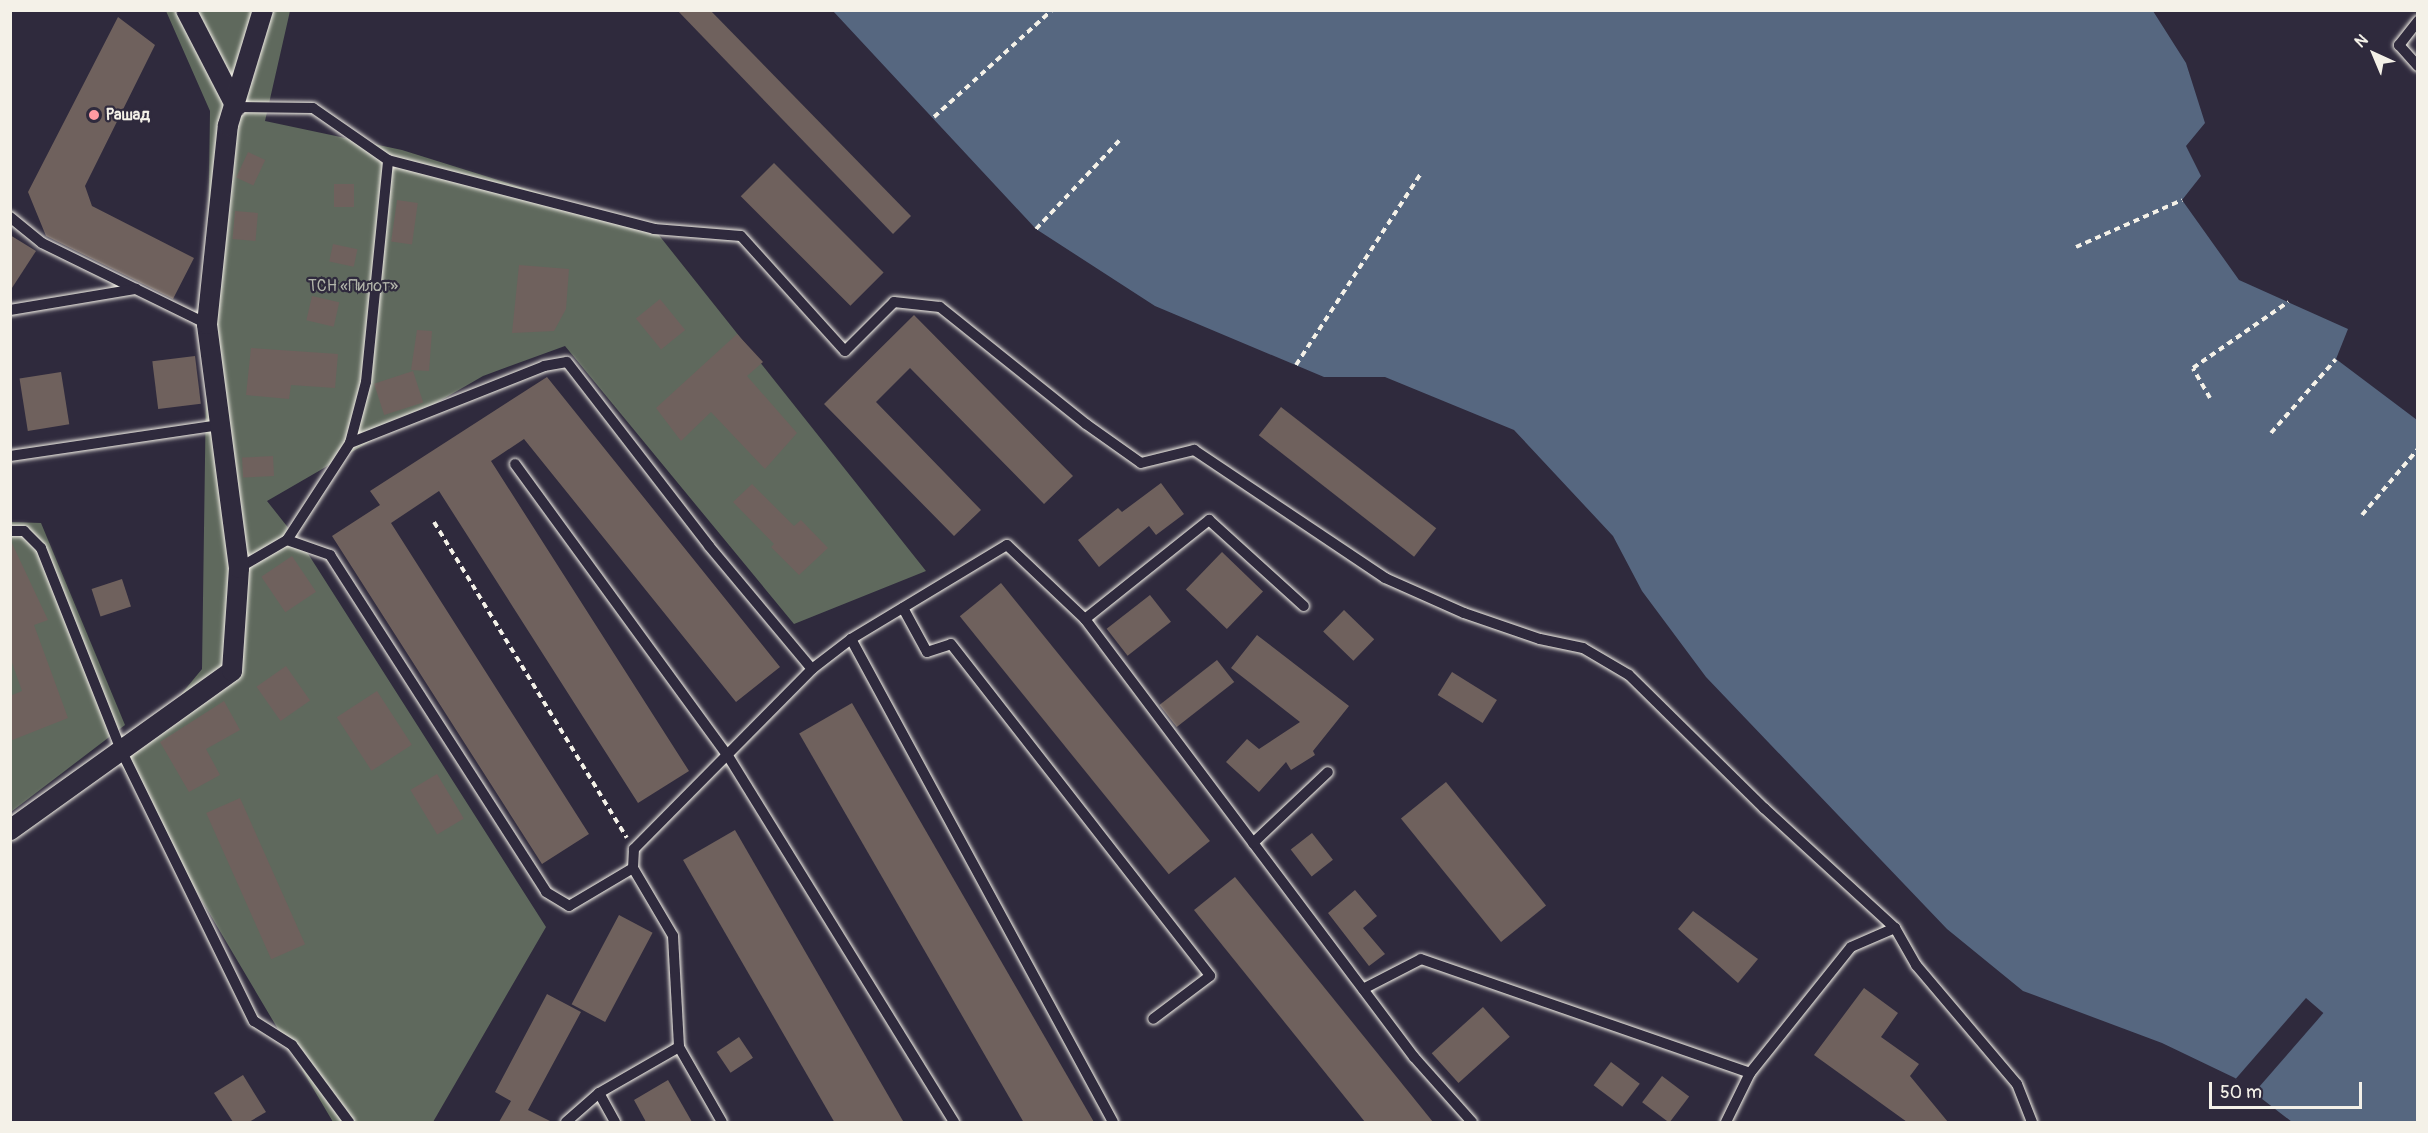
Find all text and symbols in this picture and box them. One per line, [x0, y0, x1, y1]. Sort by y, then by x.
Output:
north arrow [2344, 24, 2404, 84]
text: N [2351, 30, 2372, 52]
place label: Рашад [106, 105, 150, 125]
marker: Рашад [87, 108, 101, 122]
park label: ТСН «Пилот» [308, 276, 398, 296]
scale bar [2212, 1070, 2365, 1108]
text: 50 m [2220, 1081, 2262, 1104]

